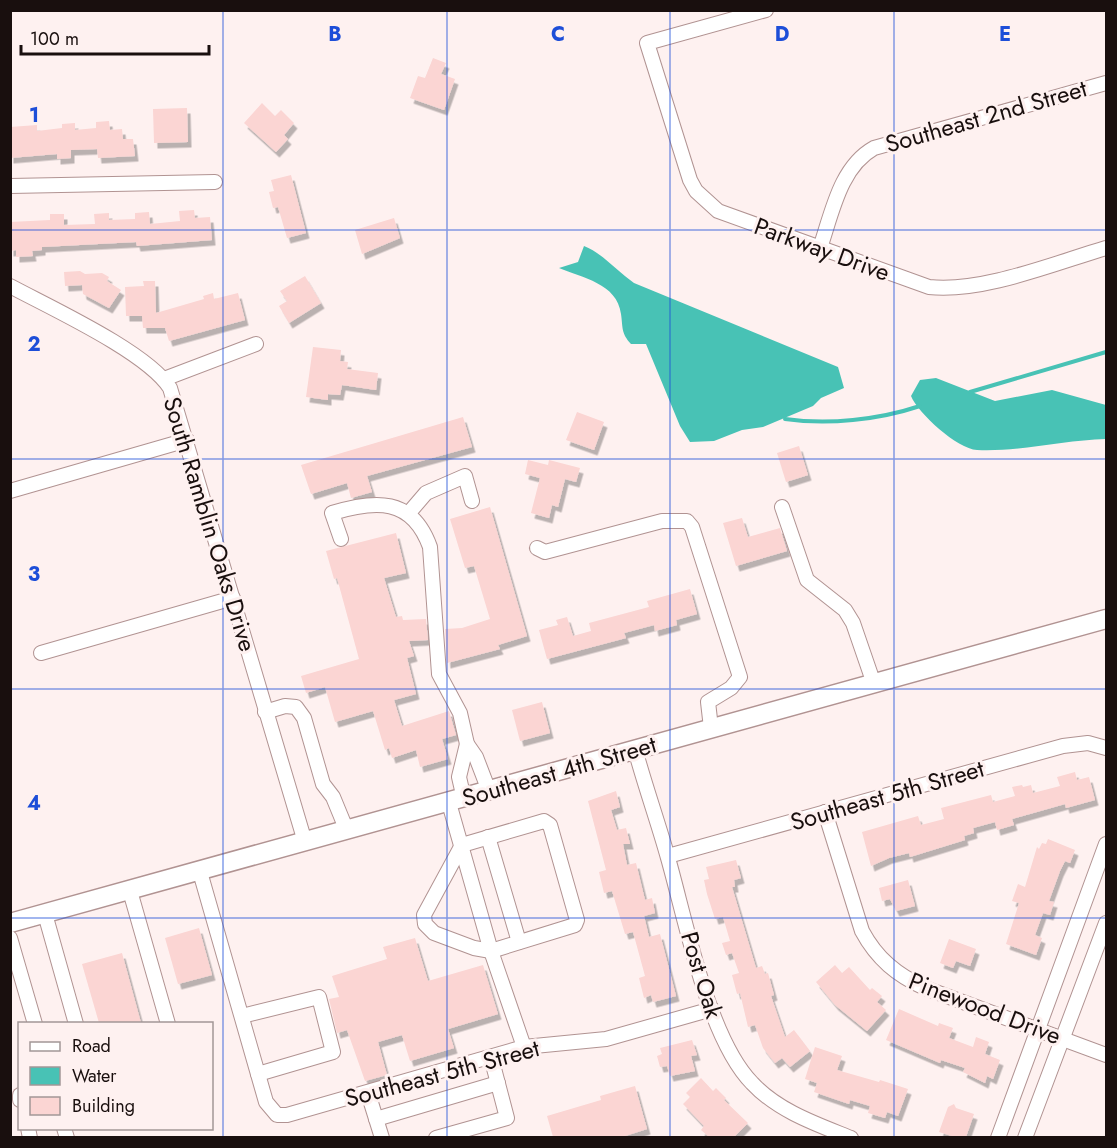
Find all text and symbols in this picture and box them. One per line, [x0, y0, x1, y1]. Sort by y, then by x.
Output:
scale bar [21, 18, 208, 56]
text: B [328, 20, 342, 49]
text: C [551, 20, 565, 49]
text: D [775, 20, 789, 49]
text: E [999, 20, 1011, 49]
text: 100 m [30, 26, 79, 52]
street label: Southeast 2nd Street [881, 70, 1091, 162]
text: 1 [29, 101, 39, 130]
street label: Parkway Drive [749, 208, 895, 290]
text: 2 [27, 330, 41, 359]
street label: South Ramblin Oaks Drive [155, 392, 265, 656]
text: 3 [28, 560, 40, 589]
street label: Southeast 4th Street [458, 726, 660, 815]
street label: Southeast 5th Street [786, 751, 988, 839]
text: 4 [27, 789, 41, 818]
street label: Post Oak [672, 927, 732, 1023]
street label: Pinewood Drive [904, 963, 1066, 1053]
legend [18, 1022, 213, 1130]
street label: Southeast 5th Street [341, 1030, 543, 1116]
text: Road [72, 1033, 111, 1059]
text: Water [72, 1063, 117, 1089]
text: Building [72, 1093, 135, 1119]

